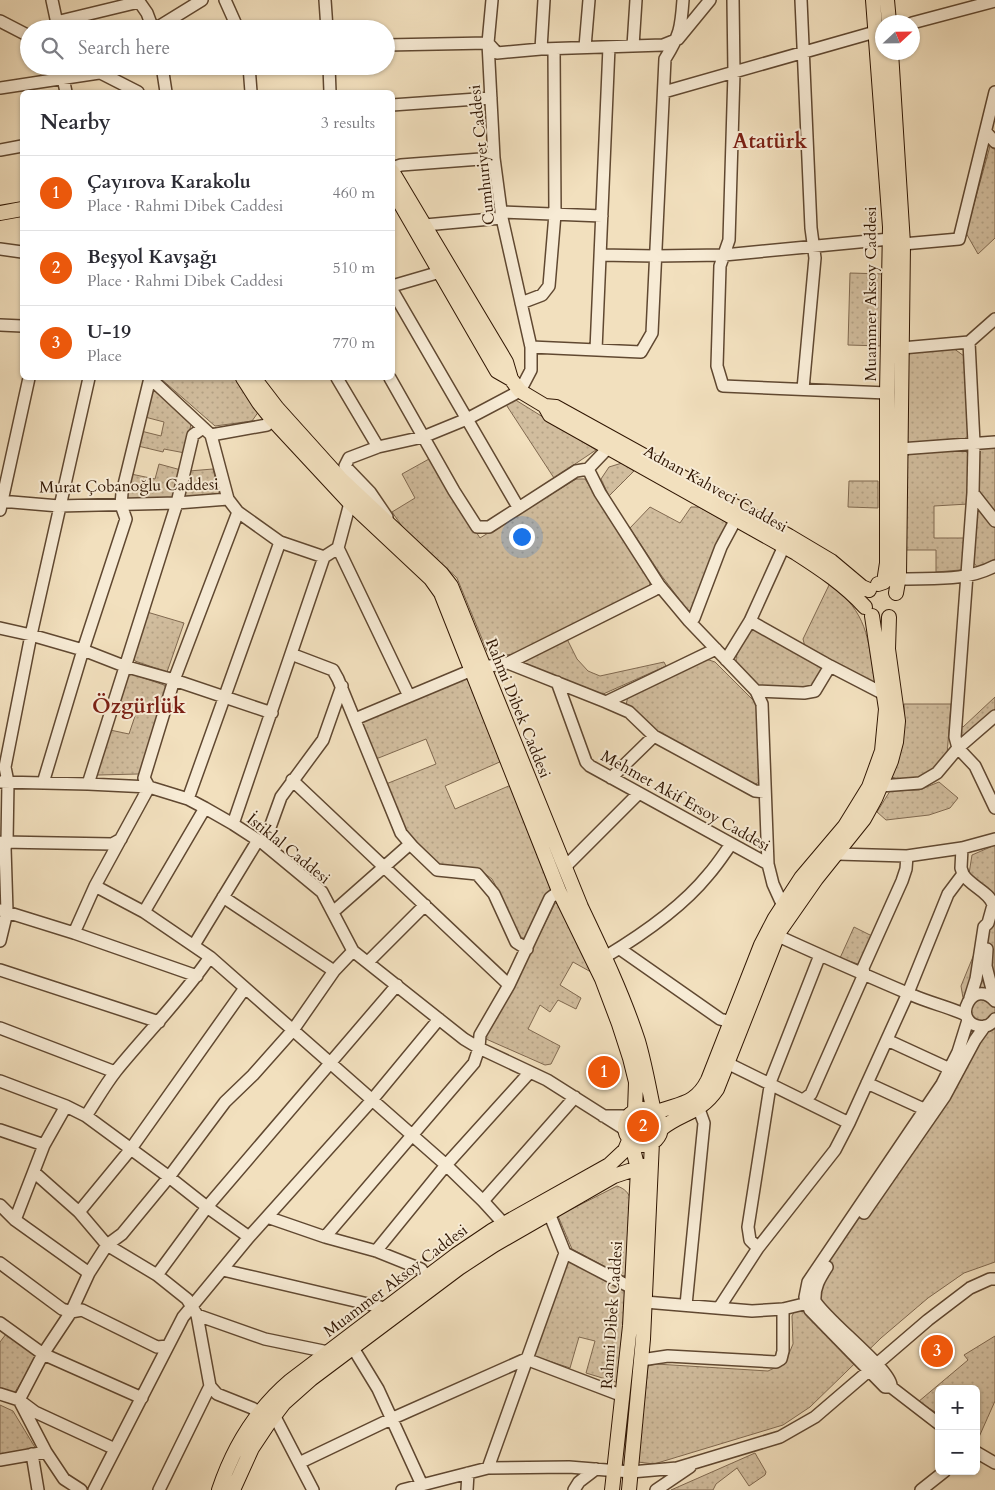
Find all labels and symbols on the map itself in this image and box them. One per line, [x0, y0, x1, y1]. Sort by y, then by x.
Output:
north arrow [875, 15, 920, 60]
street label: Cumhuriyet Caddesi [464, 83, 500, 226]
district label: Atatürk [733, 127, 807, 156]
street label: Muammer Aksoy Caddesi [860, 206, 882, 382]
street label: Adnan Kahveci Caddesi [639, 440, 792, 538]
street label: Murat Çobanoğlu Caddesi [39, 473, 219, 499]
your location [509, 524, 535, 550]
street label: Rahmi Dibek Caddesi [480, 635, 556, 782]
district label: Özgürlük [92, 692, 186, 721]
street label: Mehmet Akif Ersoy Caddesi [597, 745, 775, 857]
street label: İstiklal Caddesi [242, 808, 335, 890]
pin: 1 [588, 1053, 620, 1091]
pin: 2 [627, 1107, 659, 1145]
street label: Muammer Aksoy Caddesi [319, 1219, 473, 1342]
street label: Rahmi Dibek Caddesi [596, 1240, 628, 1390]
pin: 3 [921, 1332, 953, 1370]

